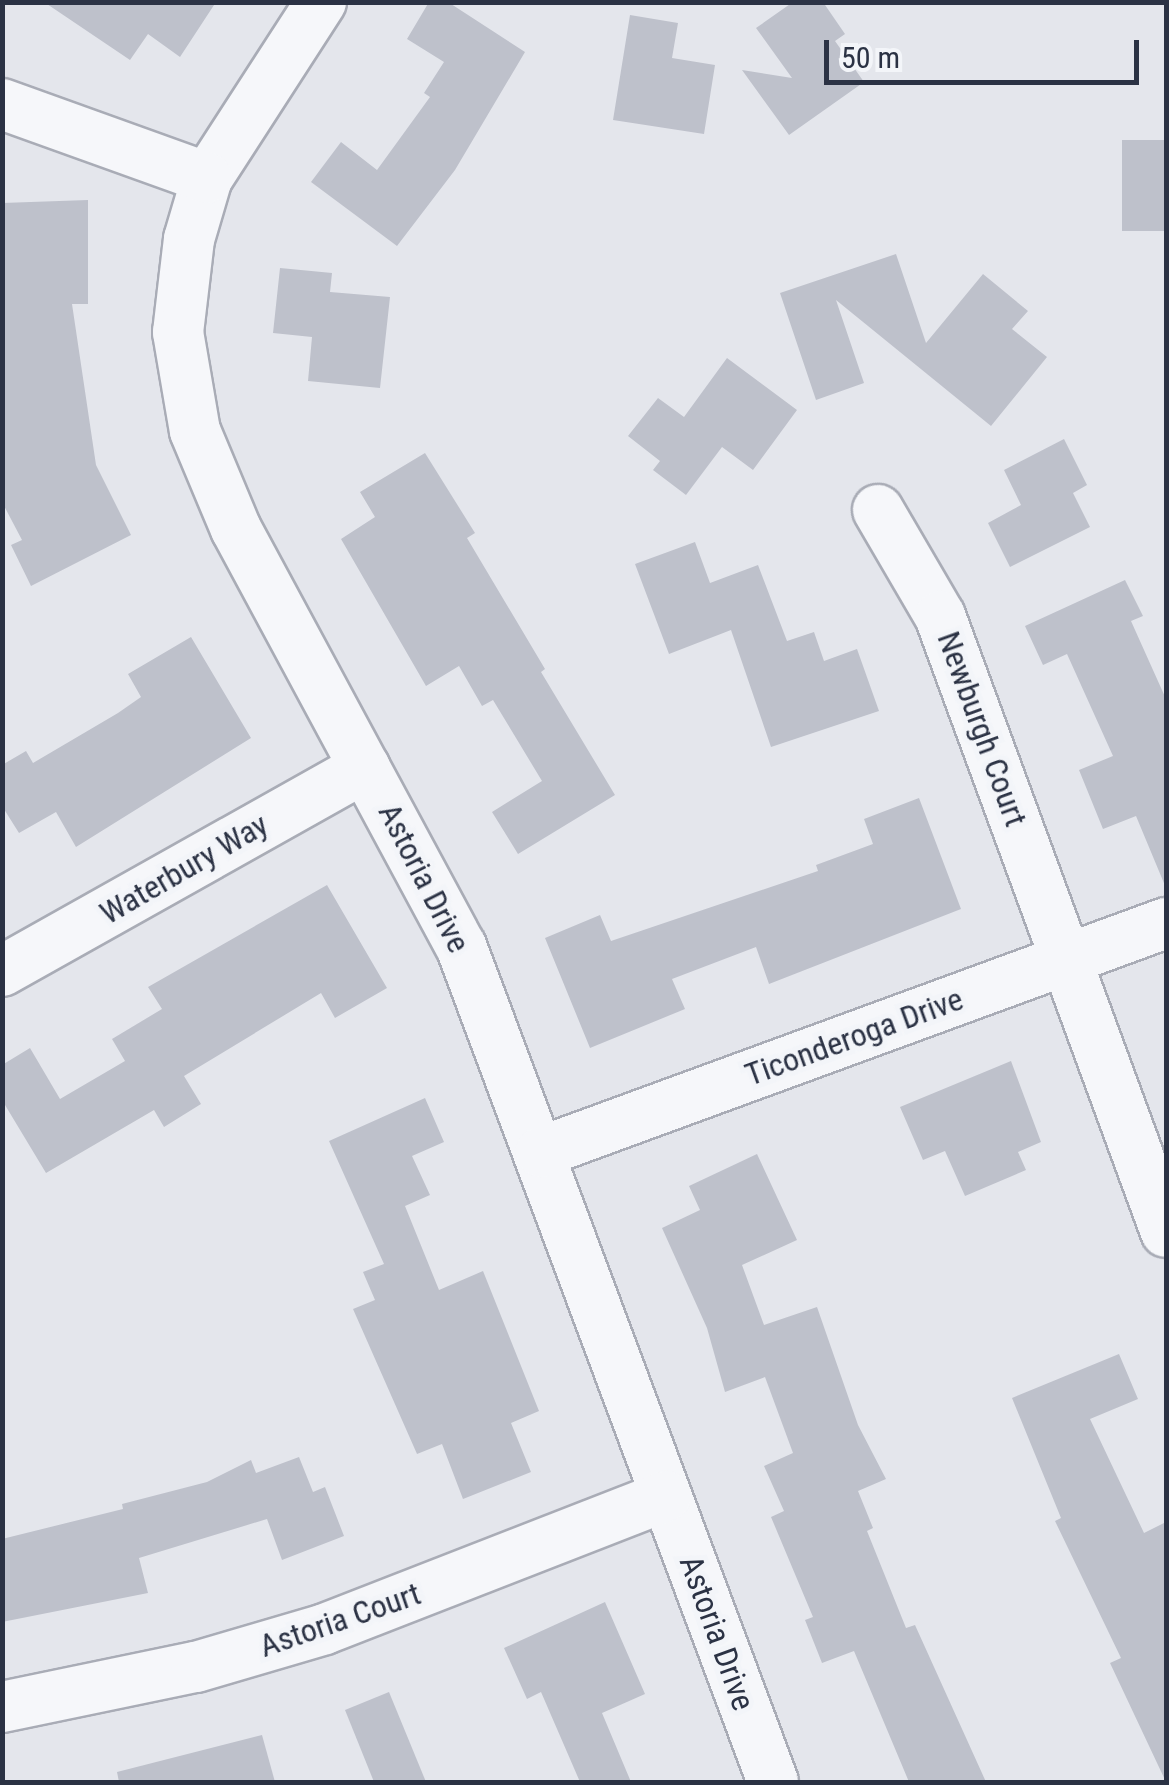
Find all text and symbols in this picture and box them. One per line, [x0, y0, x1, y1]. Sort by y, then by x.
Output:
scale bar [829, 20, 1144, 82]
text: 50 m [841, 40, 900, 75]
street label: Newburgh Court [929, 626, 1035, 832]
street label: Astoria Drive [370, 797, 478, 959]
street label: Waterbury Way [93, 805, 275, 933]
street label: Ticonderoga Drive [740, 980, 968, 1094]
street label: Astoria Drive [671, 1550, 763, 1716]
street label: Astoria Court [254, 1575, 426, 1665]

